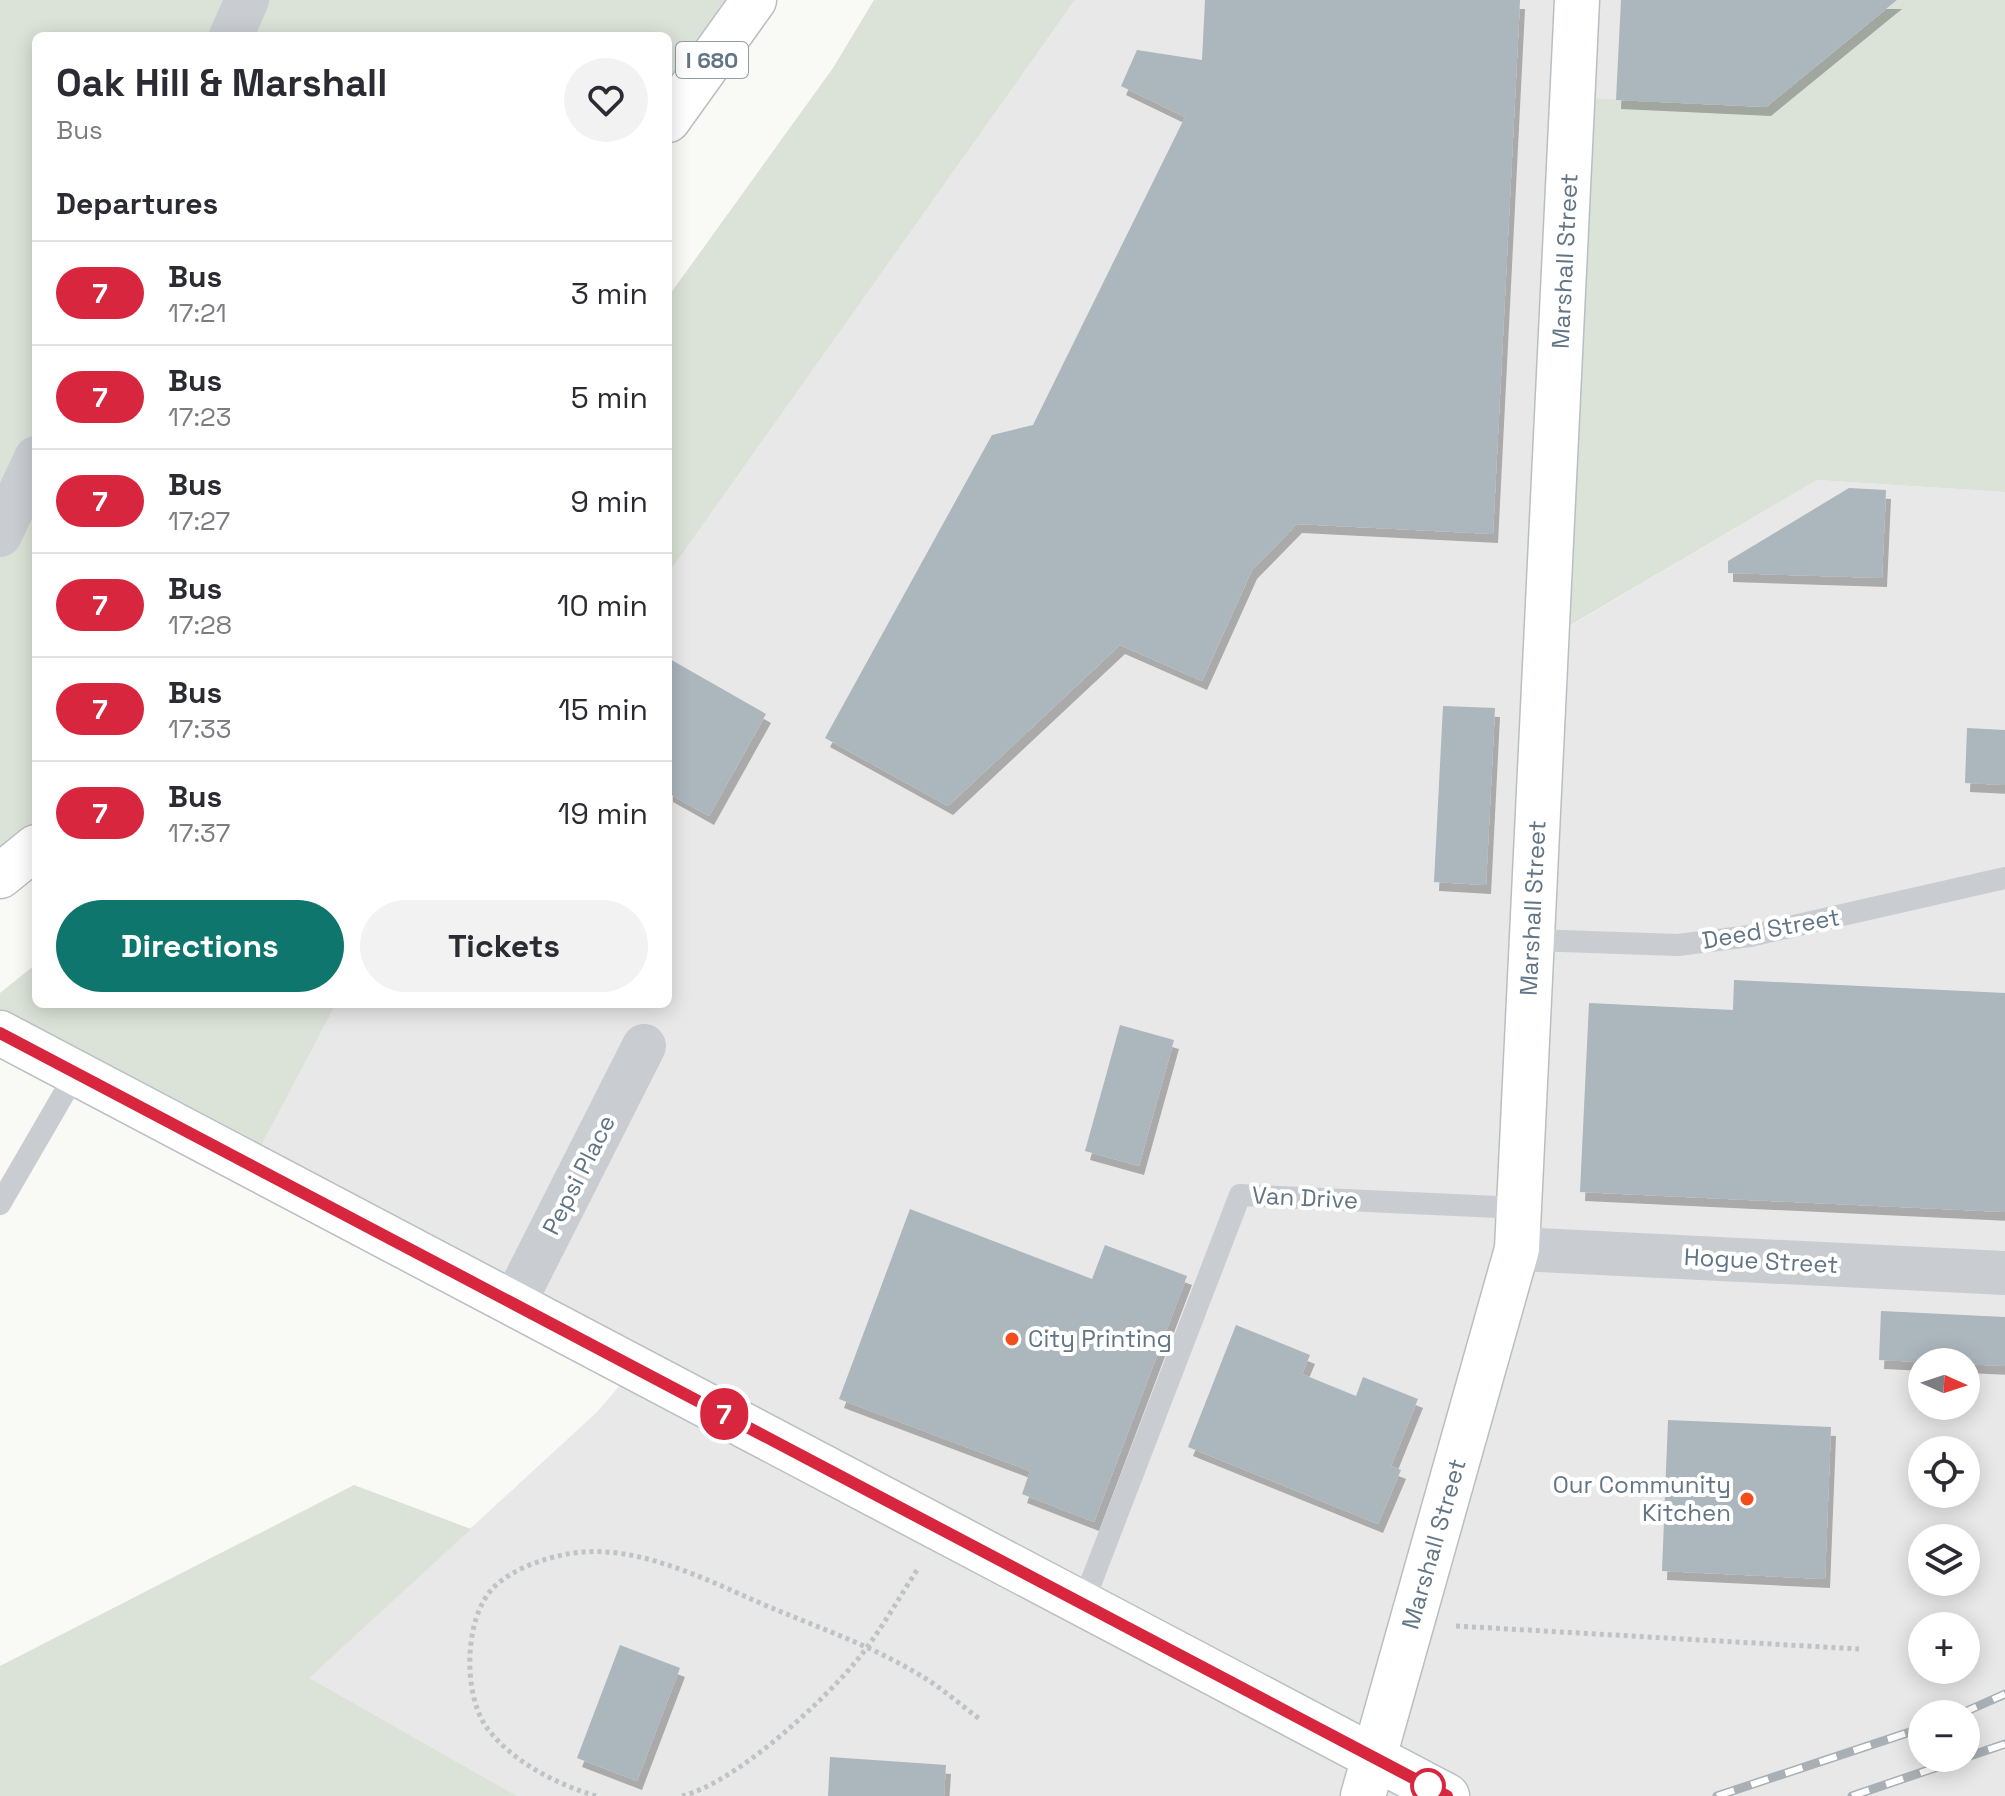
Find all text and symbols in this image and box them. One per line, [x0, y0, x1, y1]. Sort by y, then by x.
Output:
road number: I 680 [676, 42, 748, 78]
button: heart [564, 58, 648, 142]
text: Oak Hill & Marshall [56, 59, 387, 107]
text: Bus [56, 113, 103, 147]
street label: Marshall Street [1544, 172, 1585, 350]
text: Departures [56, 184, 218, 223]
text: Bus [168, 257, 222, 296]
text: 3 min [571, 274, 648, 313]
text: 7 [92, 275, 108, 311]
text: 17:21 [168, 296, 227, 330]
text: Bus [168, 361, 222, 400]
text: 5 min [571, 378, 648, 417]
text: 7 [92, 379, 108, 415]
text: 17:23 [168, 400, 231, 434]
text: Bus [168, 465, 222, 504]
text: 9 min [570, 482, 648, 521]
text: 7 [92, 483, 108, 519]
text: 17:27 [168, 504, 230, 538]
text: Bus [168, 569, 222, 608]
text: 10 min [557, 586, 648, 625]
text: 7 [92, 587, 108, 623]
text: 17:28 [168, 608, 232, 642]
text: Bus [168, 673, 222, 712]
text: 15 min [558, 690, 648, 729]
text: 7 [92, 691, 108, 727]
text: 17:33 [168, 712, 232, 746]
text: Bus [168, 777, 222, 816]
text: 19 min [558, 794, 648, 833]
text: 7 [92, 795, 108, 831]
text: 17:37 [168, 816, 230, 850]
street label: Marshall Street [1512, 819, 1553, 997]
button: Directions [56, 900, 344, 992]
button: Tickets [360, 900, 648, 992]
street label: Deed Street [1700, 901, 1842, 956]
street label: Pepsi Place [535, 1109, 622, 1240]
street label: Van Drive [1251, 1179, 1359, 1216]
street label: Hogue Street [1683, 1241, 1839, 1280]
place label: City Printing [1028, 1323, 1172, 1354]
marker: City Printing [1003, 1330, 1021, 1348]
north arrow [1908, 1348, 1980, 1420]
map controls [1908, 1348, 1980, 1772]
line badge: 7 [698, 1388, 750, 1440]
text: 7 [716, 1396, 732, 1432]
button: locate [1908, 1436, 1980, 1508]
street label: Marshall Street [1394, 1455, 1473, 1633]
place label: Our Community Kitchen [1553, 1469, 1731, 1528]
marker: Our Community Kitchen [1738, 1490, 1756, 1508]
button: layers [1908, 1524, 1980, 1596]
button: + [1908, 1612, 1980, 1684]
button: − [1908, 1700, 1980, 1772]
unlabelled marker [1411, 1769, 1445, 1796]

